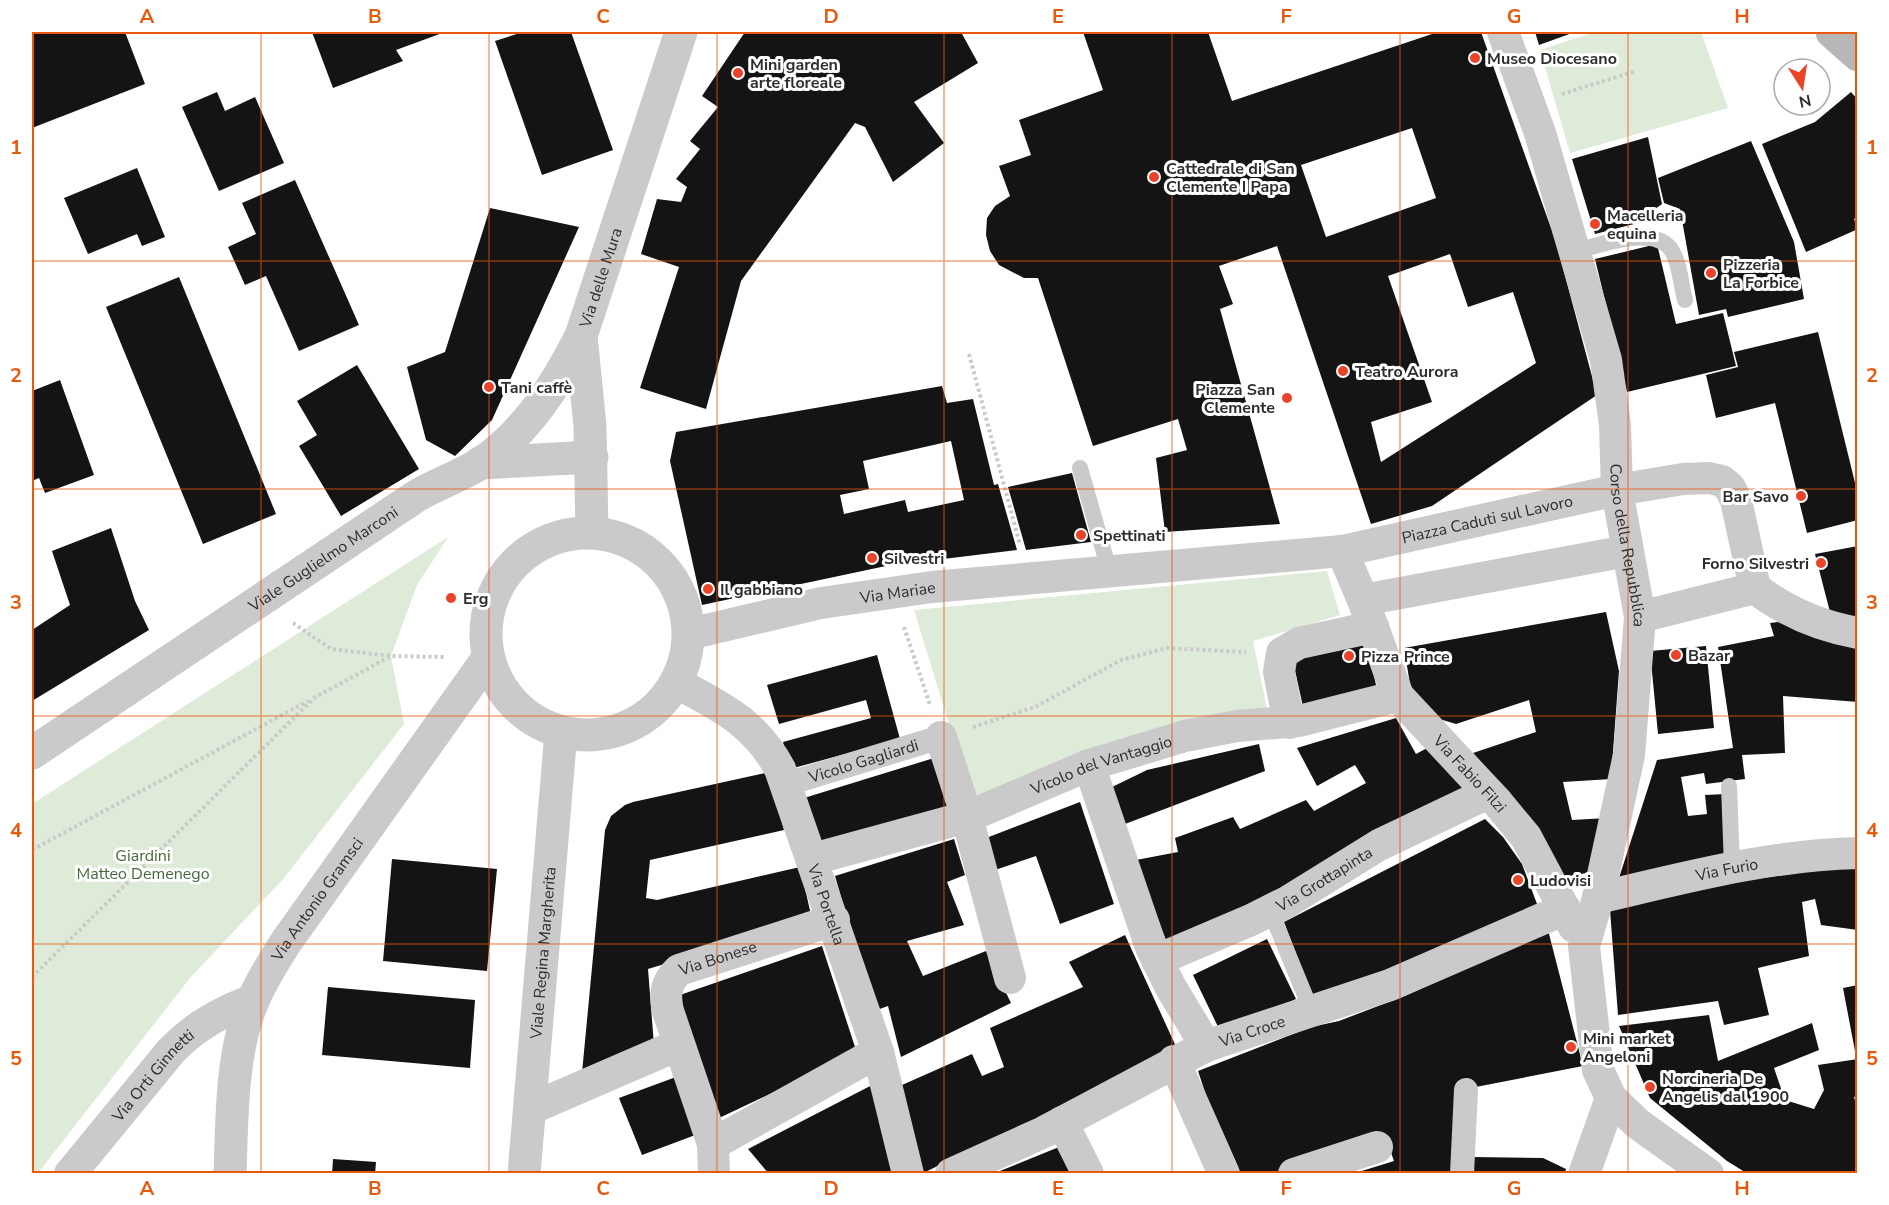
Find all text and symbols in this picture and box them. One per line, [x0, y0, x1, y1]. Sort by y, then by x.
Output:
text: A [140, 3, 155, 30]
text: B [368, 3, 382, 30]
text: C [596, 3, 610, 30]
text: D [823, 3, 839, 30]
text: E [1052, 3, 1064, 30]
text: F [1280, 3, 1292, 30]
text: G [1507, 3, 1521, 30]
text: H [1734, 3, 1750, 30]
place label: Museo Diocesano [1487, 48, 1617, 70]
marker: Museo Diocesano [1468, 51, 1482, 65]
place label: Mini garden arte floreale [750, 54, 842, 94]
north arrow [1772, 57, 1832, 117]
marker: Mini garden arte floreale [731, 66, 745, 80]
text: N [1797, 89, 1813, 113]
text: 1 [10, 134, 22, 161]
text: 1 [1866, 134, 1878, 161]
place label: Cattedrale di San Clemente I Papa [1166, 158, 1295, 198]
marker: Cattedrale di San Clemente I Papa [1147, 170, 1161, 184]
place label: Macelleria equina [1607, 205, 1684, 245]
marker: Macelleria equina [1588, 217, 1602, 231]
street label: Via delle Mura [574, 225, 628, 332]
place label: Pizzeria La Forbice [1723, 254, 1799, 294]
marker: Pizzeria La Forbice [1704, 266, 1718, 280]
place label: Teatro Aurora [1355, 361, 1458, 383]
text: 2 [10, 362, 22, 389]
text: 2 [1866, 362, 1878, 389]
marker: Teatro Aurora [1336, 364, 1350, 378]
place label: Tani caffè [501, 377, 573, 399]
place label: Piazza San Clemente [1195, 379, 1275, 419]
marker: Tani caffè [482, 380, 496, 394]
marker: Piazza San Clemente [1280, 391, 1294, 405]
street label: Corso della Repubblica [1604, 463, 1650, 628]
place label: Bar Savo [1722, 486, 1789, 508]
marker: Bar Savo [1794, 489, 1808, 503]
street label: Piazza Caduti sul Lavoro [1400, 490, 1575, 549]
street label: Viale Guglielmo Marconi [244, 501, 403, 618]
place label: Spettinati [1093, 525, 1166, 547]
marker: Spettinati [1074, 528, 1088, 542]
place label: Silvestri [884, 548, 944, 570]
marker: Silvestri [865, 551, 879, 565]
place label: Forno Silvestri [1702, 553, 1809, 575]
marker: Forno Silvestri [1814, 556, 1828, 570]
street label: Via Mariae [858, 577, 937, 609]
place label: Il gabbiano [720, 579, 803, 601]
marker: Il gabbiano [701, 582, 715, 596]
place label: Erg [463, 588, 488, 610]
text: 3 [10, 589, 22, 616]
text: 3 [1866, 589, 1878, 616]
marker: Erg [444, 591, 458, 605]
place label: Bazar [1688, 645, 1731, 667]
place label: Pizza Prince [1361, 646, 1450, 668]
marker: Bazar [1669, 648, 1683, 662]
marker: Pizza Prince [1342, 649, 1356, 663]
street label: Via Fabio Filzi [1427, 730, 1511, 817]
street label: Vicolo del Vantaggio [1027, 731, 1175, 801]
street label: Vicolo Gagliardi [805, 734, 921, 789]
text: 4 [10, 817, 22, 844]
text: 4 [1866, 817, 1878, 844]
street label: Via Antonio Gramsci [266, 833, 369, 967]
street label: Via Grottapinta [1272, 842, 1377, 918]
park label: Giardini Matteo Demenego [76, 845, 210, 885]
street label: Via Furio [1693, 853, 1760, 887]
street label: Via Portella [801, 860, 850, 948]
street label: Viale Regina Margherita [525, 866, 562, 1041]
place label: Ludovisi [1530, 870, 1591, 892]
marker: Ludovisi [1511, 873, 1525, 887]
street label: Via Bonese [675, 936, 760, 982]
street label: Via Croce [1215, 1010, 1288, 1053]
street label: Via Orti Ginnetti [107, 1025, 199, 1128]
place label: Mini market Angeloni [1583, 1028, 1672, 1068]
marker: Mini market Angeloni [1564, 1040, 1578, 1054]
text: 5 [10, 1045, 22, 1072]
text: 5 [1866, 1045, 1878, 1072]
place label: Norcineria De Angelis dal 1900 [1662, 1068, 1789, 1108]
marker: Norcineria De Angelis dal 1900 [1643, 1080, 1657, 1094]
text: A [140, 1175, 155, 1202]
text: B [368, 1175, 382, 1202]
text: C [596, 1175, 610, 1202]
text: D [823, 1175, 839, 1202]
text: E [1052, 1175, 1064, 1202]
text: F [1280, 1175, 1292, 1202]
text: G [1507, 1175, 1521, 1202]
text: H [1734, 1175, 1750, 1202]

